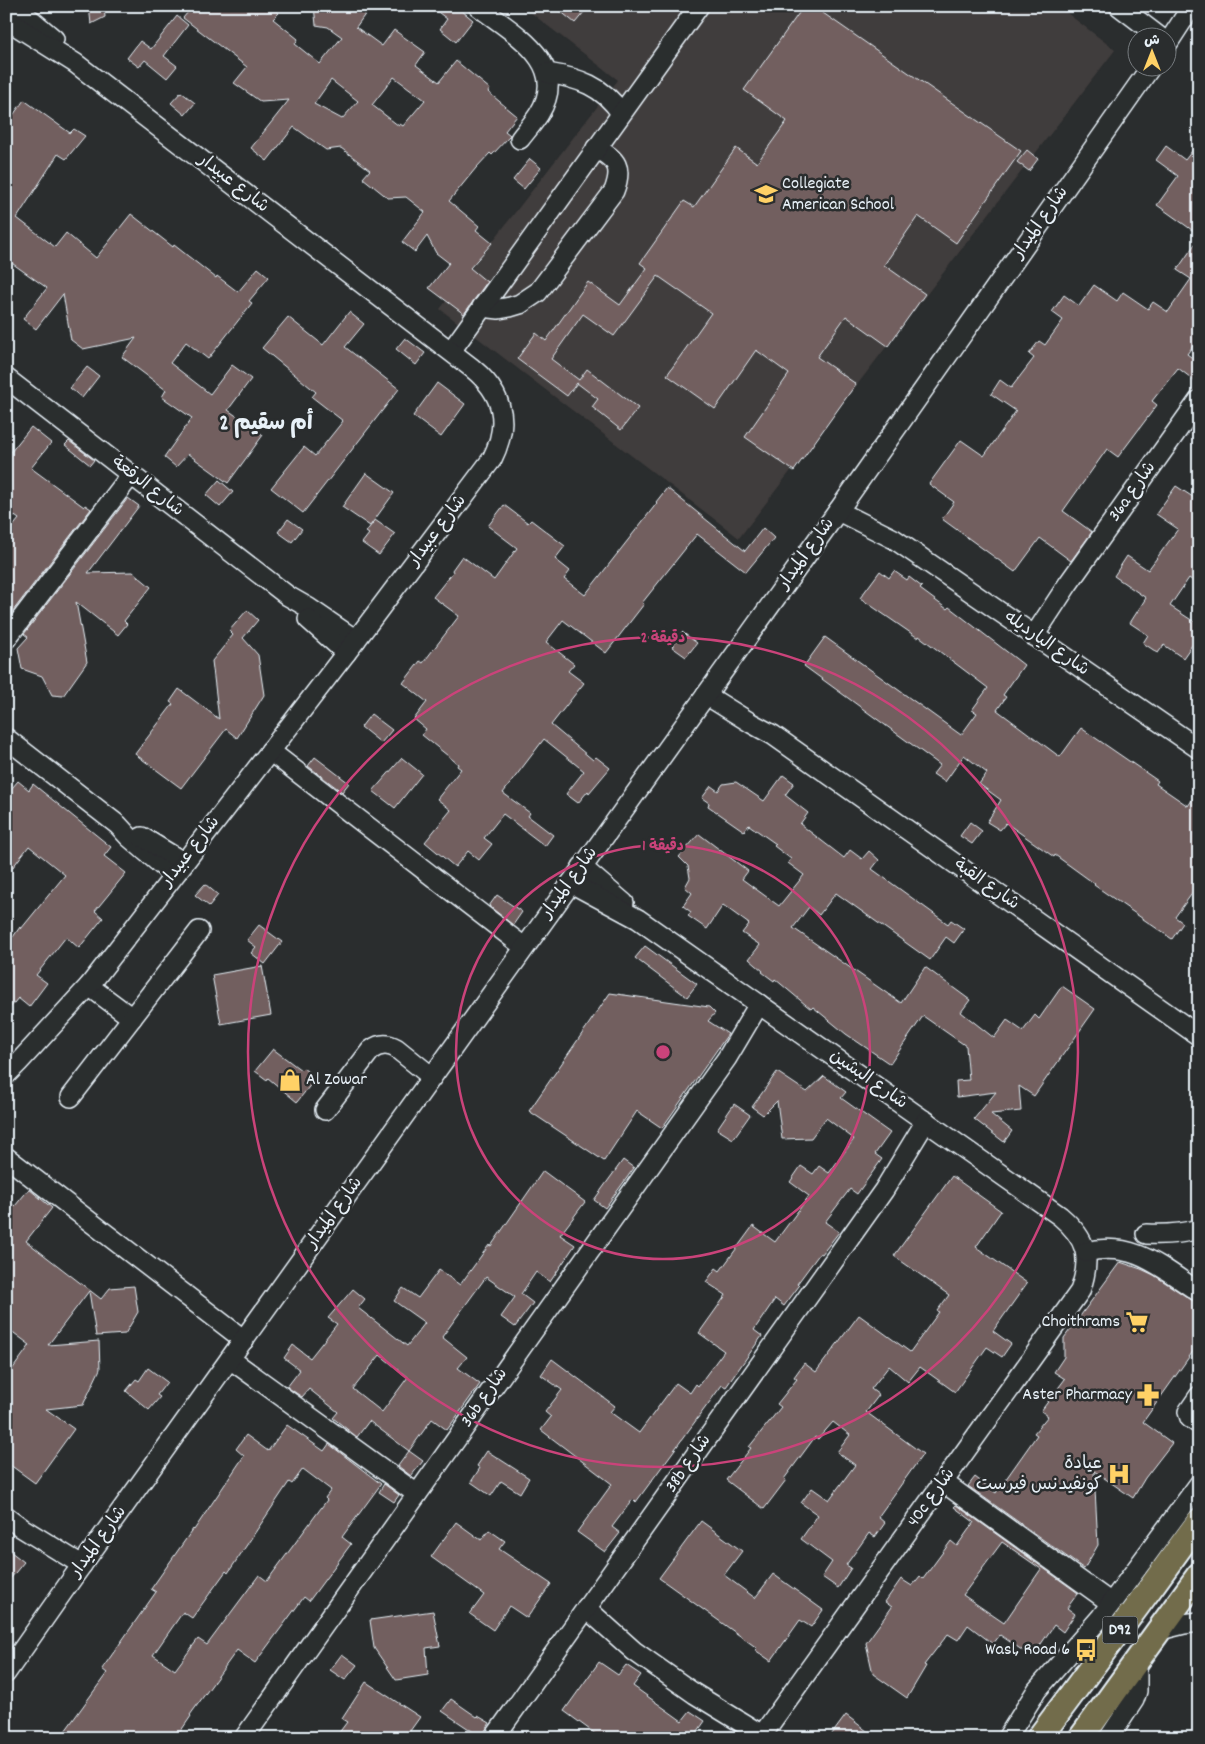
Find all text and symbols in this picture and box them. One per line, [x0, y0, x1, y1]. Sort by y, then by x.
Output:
north arrow [1128, 28, 1178, 78]
text: ش [1144, 31, 1160, 51]
street label: شارع عبيدار [191, 147, 274, 220]
place label: Collegiate American School [782, 172, 895, 218]
school or university icon: Collegiate American School [753, 181, 779, 207]
street label: شارع الميدار [1006, 182, 1075, 266]
district label: أم سقيم 2 [219, 408, 313, 440]
street label: شارع الرقعة [105, 451, 189, 523]
street label: 36a شارع [1103, 457, 1163, 527]
street label: شارع عبيدار [402, 490, 473, 574]
street label: شارع الميدار [771, 513, 842, 597]
street label: شارع اليارديله [998, 605, 1094, 683]
text: 2 دقيقة [641, 628, 685, 650]
street label: شارع عبيدار [154, 811, 227, 894]
text: 1 دقيقة [642, 836, 684, 858]
street label: شارع الميدار [534, 842, 605, 926]
street label: شارع القبة [948, 853, 1024, 917]
centre of rings [654, 1043, 672, 1061]
street label: شارع البشين [824, 1044, 912, 1116]
shop icon: Al Zowar [277, 1067, 303, 1093]
place label: Al Zowar [306, 1068, 367, 1093]
street label: شارع الميدار [299, 1172, 370, 1256]
supermarket icon: Choithrams [1124, 1309, 1150, 1335]
place label: Choithrams [1042, 1310, 1120, 1335]
street label: 36b شارع [455, 1363, 515, 1433]
pharmacy icon: Aster Pharmacy [1135, 1382, 1161, 1408]
place label: Aster Pharmacy [1022, 1383, 1133, 1408]
street label: 38b شارع [660, 1430, 718, 1498]
place label: عيادة كونفيدنس فيرست [976, 1452, 1102, 1498]
hospital icon: عيادة كونفيدنس فيرست [1106, 1461, 1132, 1487]
street label: 40c شارع [902, 1463, 962, 1533]
street label: شارع الميدار [63, 1501, 134, 1585]
road number: D92 [1102, 1616, 1138, 1644]
bus stop icon: Wasl, Road 6 [1073, 1637, 1099, 1663]
place label: Wasl, Road 6 [985, 1638, 1070, 1663]

